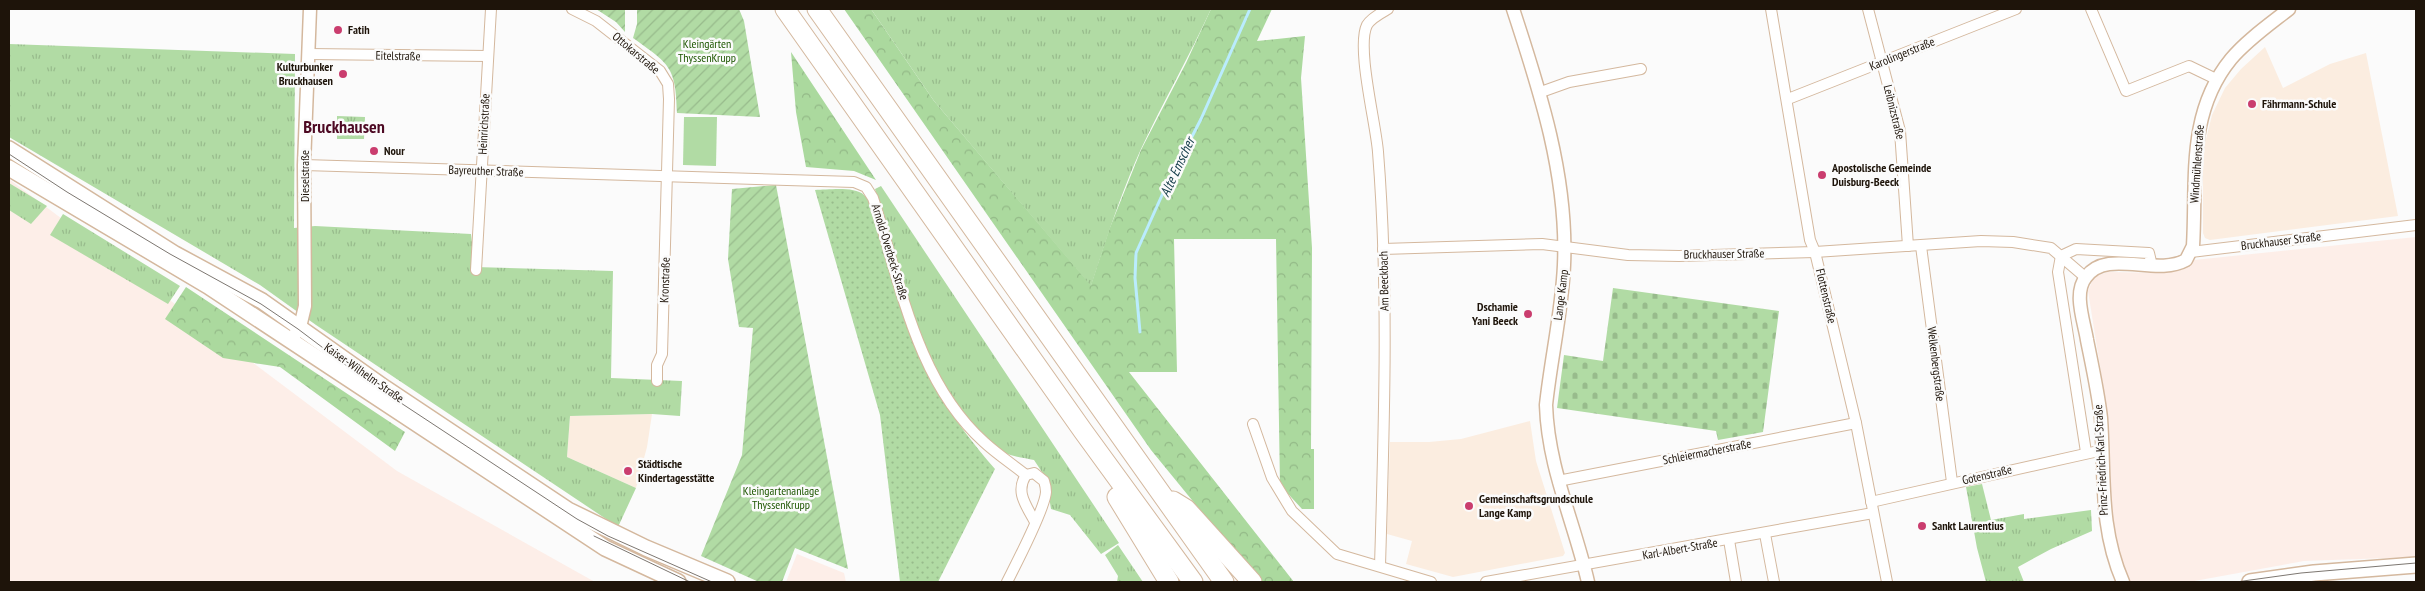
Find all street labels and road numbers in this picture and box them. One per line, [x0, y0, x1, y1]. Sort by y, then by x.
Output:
street label: Ottokarstraße [610, 28, 663, 77]
street label: Karolingerstraße [1867, 34, 1937, 73]
street label: Eitelstraße [375, 48, 421, 63]
street label: Leibnizstraße [1880, 83, 1909, 141]
street label: Heinrichstraße [474, 93, 493, 155]
street label: Windmühlenstraße [2186, 124, 2207, 204]
street label: Dieselstraße [297, 150, 312, 202]
street label: Bayreuther Straße [448, 162, 524, 179]
street label: Arnold-Overbeck-Straße [869, 202, 912, 302]
street label: Bruckhauser Straße [2240, 228, 2322, 253]
street label: Bruckhauser Straße [1684, 245, 1764, 262]
street label: Am Beeckbach [1375, 251, 1392, 311]
street label: Kronstraße [656, 257, 673, 303]
street label: Flottenstraße [1813, 267, 1840, 325]
street label: Lange Kamp [1550, 269, 1571, 321]
street label: Welkenbergstraße [1924, 326, 1949, 402]
street label: Kaiser-Wilhelm-Straße [322, 340, 407, 406]
street label: Prinz-Friedrich-Karl-Straße [2090, 404, 2111, 516]
street label: Schleiermacherstraße [1661, 436, 1753, 467]
street label: Gotenstraße [1960, 461, 2013, 488]
street label: Karl-Albert-Straße [1641, 535, 1719, 562]

